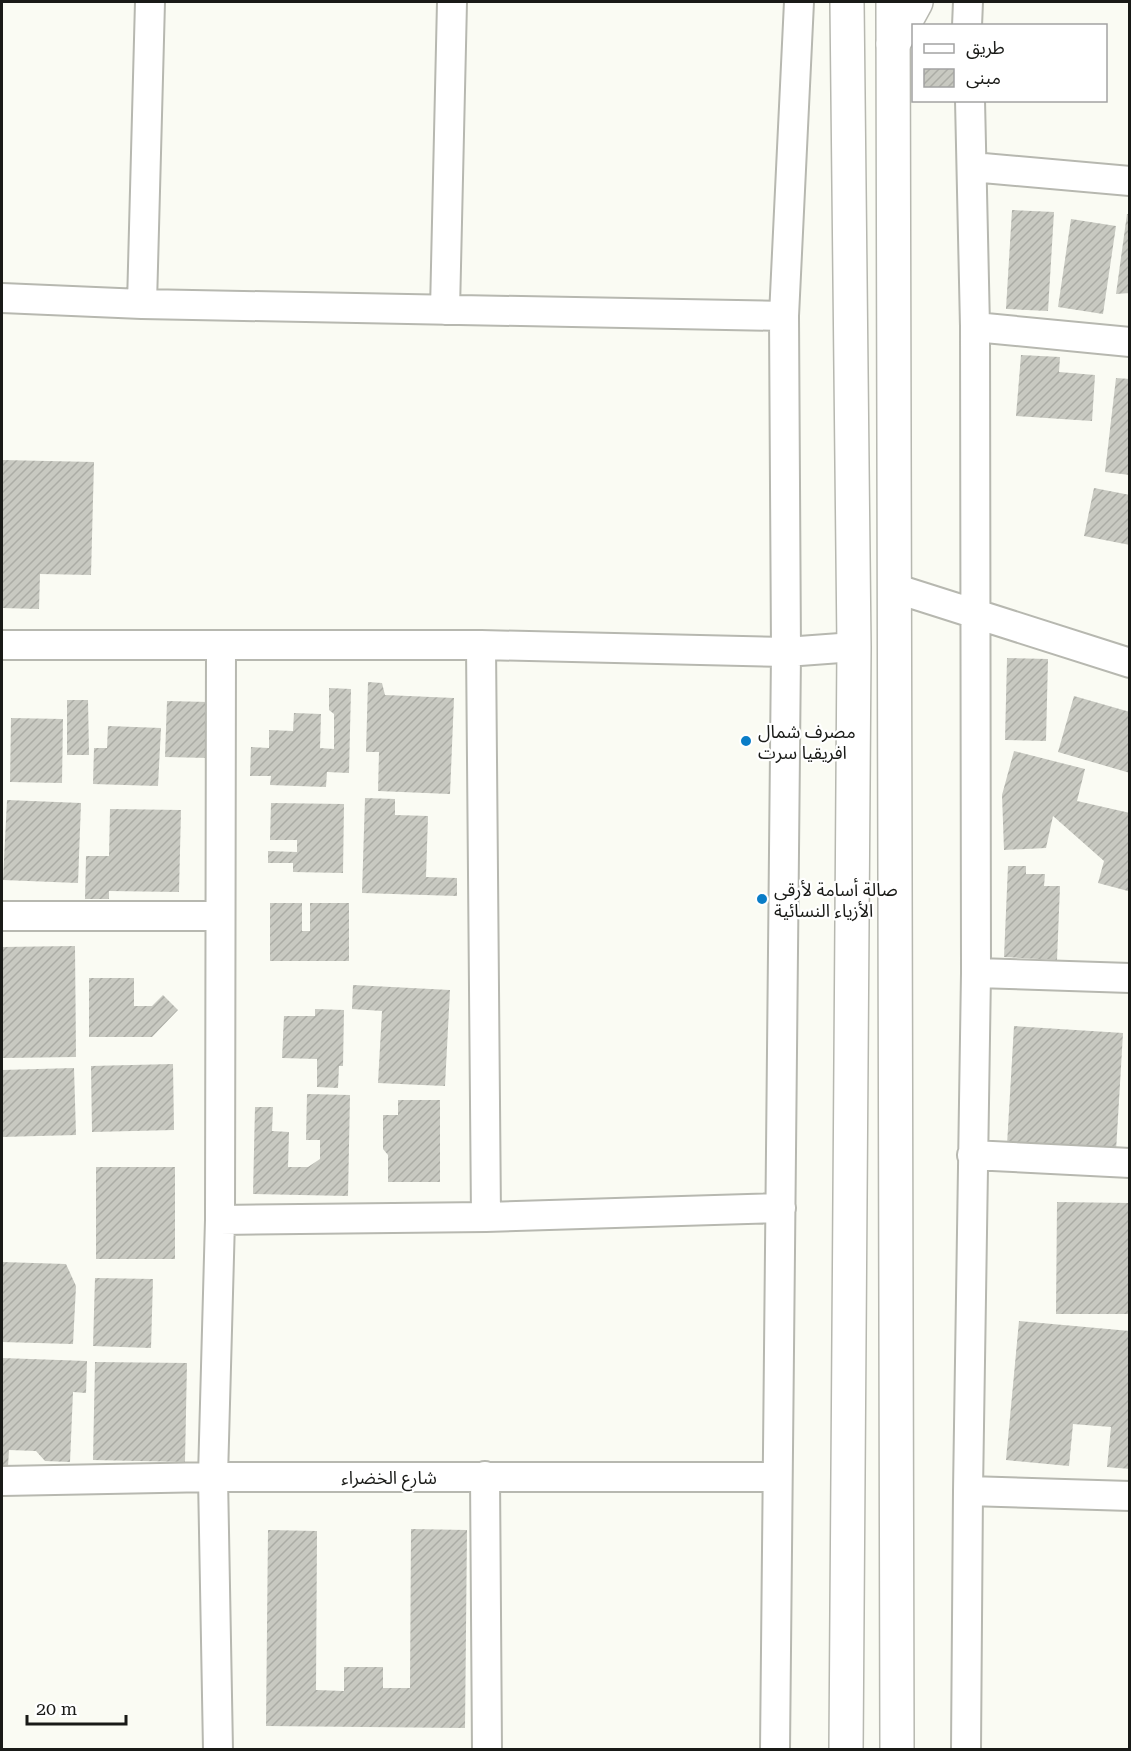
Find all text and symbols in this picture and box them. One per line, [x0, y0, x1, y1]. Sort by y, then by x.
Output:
legend [912, 24, 1107, 102]
text: طريق [966, 37, 1005, 59]
text: مبنى [966, 67, 1001, 89]
place label: مصرف شمال افريقيا سرت [758, 721, 856, 764]
marker: مصرف شمال افريقيا سرت [739, 734, 753, 748]
place label: صالة أسامة لأرقى الأزياء النسائية [774, 878, 898, 922]
marker: صالة أسامة لأرقى الأزياء النسائية [755, 892, 769, 906]
street label: شارع الخضراء [341, 1467, 437, 1492]
scale bar [27, 1688, 126, 1726]
text: 20 m [36, 1698, 77, 1719]

